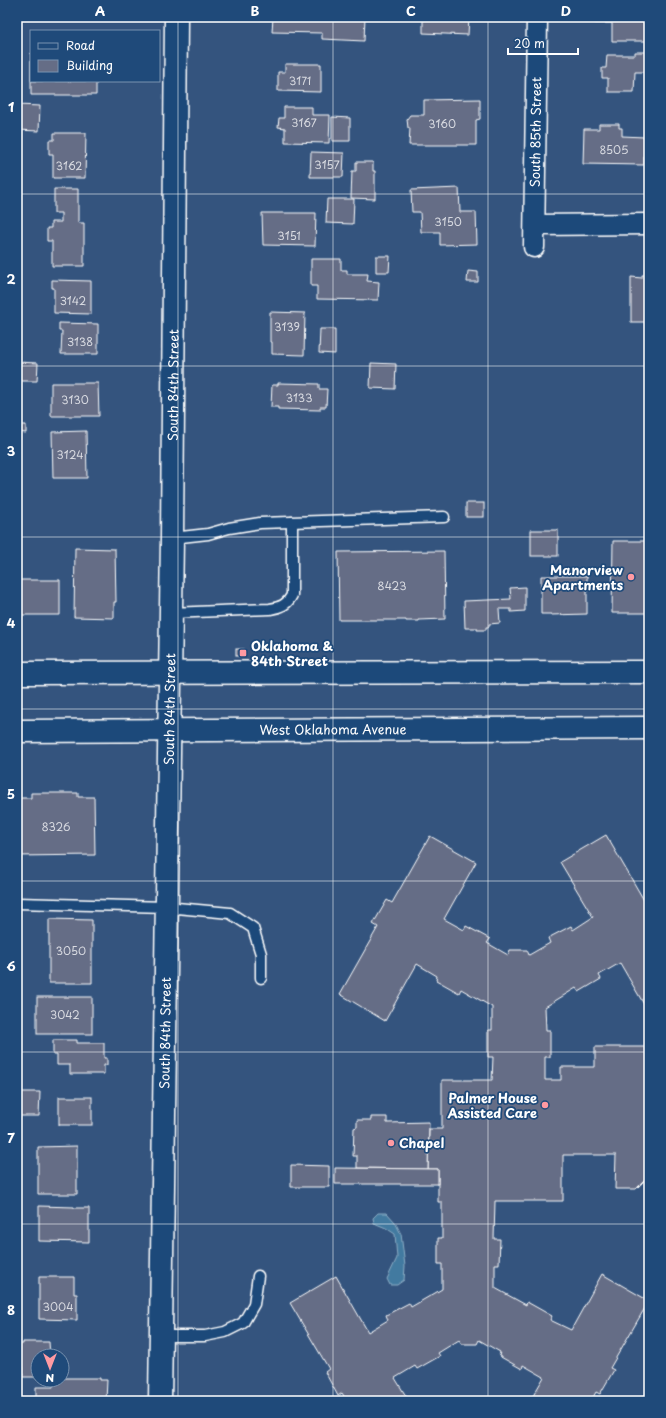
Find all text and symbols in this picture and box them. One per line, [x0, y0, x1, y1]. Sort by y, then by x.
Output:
text: A [95, 1, 105, 20]
text: B [251, 1, 260, 20]
text: C [406, 1, 416, 20]
text: D [561, 1, 571, 20]
legend [30, 30, 160, 82]
scale bar [508, 30, 578, 56]
text: 20 m [514, 34, 545, 52]
text: Road [66, 36, 95, 54]
text: Building [66, 56, 113, 74]
house number: 3171 [289, 72, 311, 89]
street label: South 85th Street [525, 77, 545, 187]
text: 1 [8, 97, 14, 116]
house number: 3167 [291, 114, 317, 131]
house number: 3160 [428, 115, 456, 132]
house number: 8505 [600, 141, 628, 158]
house number: 3157 [314, 156, 340, 173]
house number: 3162 [56, 157, 82, 174]
house number: 3150 [434, 213, 462, 230]
house number: 3151 [277, 227, 301, 244]
text: 2 [6, 269, 16, 288]
house number: 3142 [60, 292, 87, 309]
house number: 3139 [274, 318, 300, 335]
street label: South 84th Street [163, 329, 183, 441]
house number: 3138 [67, 333, 93, 350]
house number: 3133 [285, 389, 313, 406]
house number: 3130 [61, 391, 89, 408]
text: 3 [7, 441, 16, 460]
house number: 3124 [57, 446, 83, 463]
place label: Manorview Apartments [542, 560, 623, 594]
marker: Manorview Apartments [626, 572, 636, 582]
house number: 8423 [377, 577, 407, 594]
text: 4 [7, 613, 16, 632]
place label: Oklahoma & 84th Street [251, 636, 334, 670]
marker: Oklahoma & 84th Street [238, 648, 248, 658]
street label: South 84th Street [159, 653, 179, 765]
street label: West Oklahoma Avenue [259, 719, 407, 739]
text: 5 [7, 784, 15, 803]
house number: 8326 [41, 818, 71, 835]
house number: 3050 [56, 942, 86, 959]
text: 6 [6, 956, 16, 975]
street label: South 84th Street [154, 977, 175, 1089]
house number: 3042 [50, 1006, 80, 1023]
place label: Palmer House Assisted Care [446, 1088, 537, 1122]
marker: Palmer House Assisted Care [540, 1100, 550, 1110]
text: 7 [7, 1128, 15, 1147]
place label: Chapel [399, 1133, 444, 1152]
marker: Chapel [386, 1138, 396, 1148]
house number: 3004 [43, 1298, 73, 1315]
text: 8 [7, 1300, 15, 1319]
north arrow [30, 1348, 70, 1388]
text: N [45, 1370, 54, 1387]

